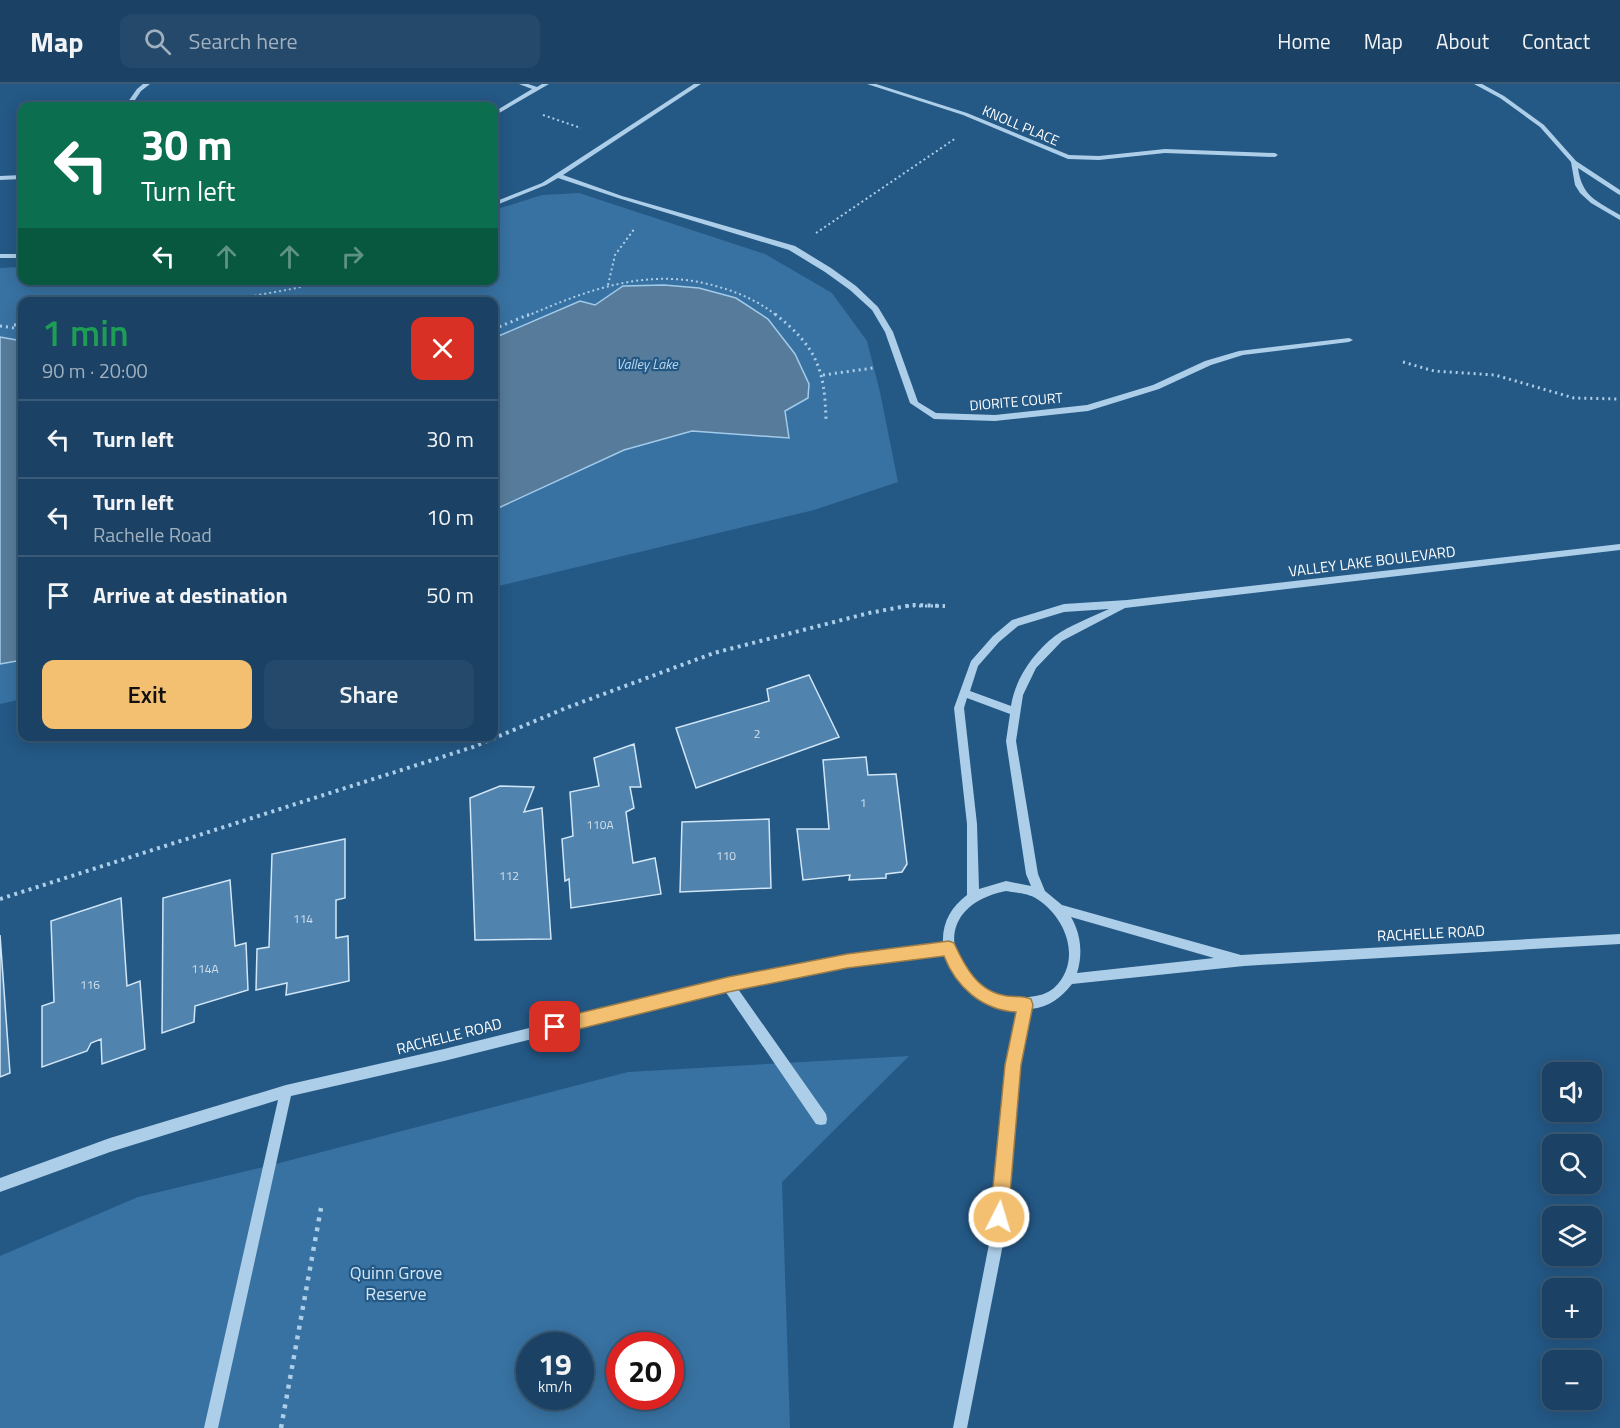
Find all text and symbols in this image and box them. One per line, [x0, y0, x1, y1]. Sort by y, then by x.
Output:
search box [120, 14, 540, 68]
text: Map [30, 20, 84, 63]
text: Search here [189, 24, 298, 58]
icon: search [141, 25, 174, 58]
text: Home [1277, 25, 1331, 57]
text: Map [1364, 25, 1403, 57]
text: About [1436, 25, 1489, 57]
text: Contact [1522, 25, 1590, 57]
street label: KNOLL PLACE [979, 99, 1063, 151]
text: 30 m [141, 112, 233, 176]
icon: left [42, 126, 120, 204]
text: Turn left [141, 170, 235, 211]
icon: left [147, 240, 180, 273]
icon: ahead [210, 240, 243, 273]
icon: ahead [273, 240, 306, 273]
icon: right [336, 240, 369, 273]
text: 1 min [42, 305, 129, 360]
button: close [411, 317, 474, 380]
water label: Valley Lake [616, 353, 679, 374]
text: 90 m · 20:00 [42, 355, 148, 386]
street label: DIORITE COURT [968, 386, 1064, 416]
text: Turn left [93, 422, 174, 456]
text: 30 m [426, 422, 474, 456]
icon: left [42, 423, 75, 456]
text: Turn left [93, 485, 174, 519]
text: 10 m [426, 500, 474, 534]
icon: left [42, 501, 75, 534]
text: Rachelle Road [93, 519, 212, 550]
street label: VALLEY LAKE BOULEVARD [1287, 539, 1457, 583]
text: Arrive at destination [93, 578, 288, 612]
text: 50 m [426, 578, 474, 612]
icon: arrive [42, 579, 75, 612]
button: Exit [42, 660, 252, 729]
button: Share [264, 660, 474, 729]
house number: 2 [754, 724, 760, 743]
house number: 1 [860, 793, 866, 812]
house number: 110A [586, 815, 614, 834]
house number: 110 [716, 846, 736, 865]
house number: 112 [499, 866, 519, 885]
house number: 114 [293, 909, 313, 928]
street label: RACHELLE ROAD [1376, 919, 1486, 947]
house number: 114A [191, 959, 219, 978]
house number: 116 [80, 975, 100, 994]
pin [529, 1001, 580, 1052]
icon: arrive [538, 1010, 571, 1043]
street label: RACHELLE ROAD [394, 1012, 504, 1060]
map controls [1542, 1062, 1602, 1410]
button: sound [1542, 1062, 1602, 1122]
button: search [1542, 1134, 1602, 1194]
position arrow [967, 1185, 1031, 1249]
button: layers [1542, 1206, 1602, 1266]
park label: Quinn Grove Reserve [350, 1259, 442, 1307]
button: + [1542, 1278, 1602, 1338]
speed limit sign: 20 [606, 1332, 684, 1410]
text: 19 [538, 1341, 572, 1387]
button: − [1542, 1350, 1602, 1410]
text: km/h [538, 1375, 572, 1398]

